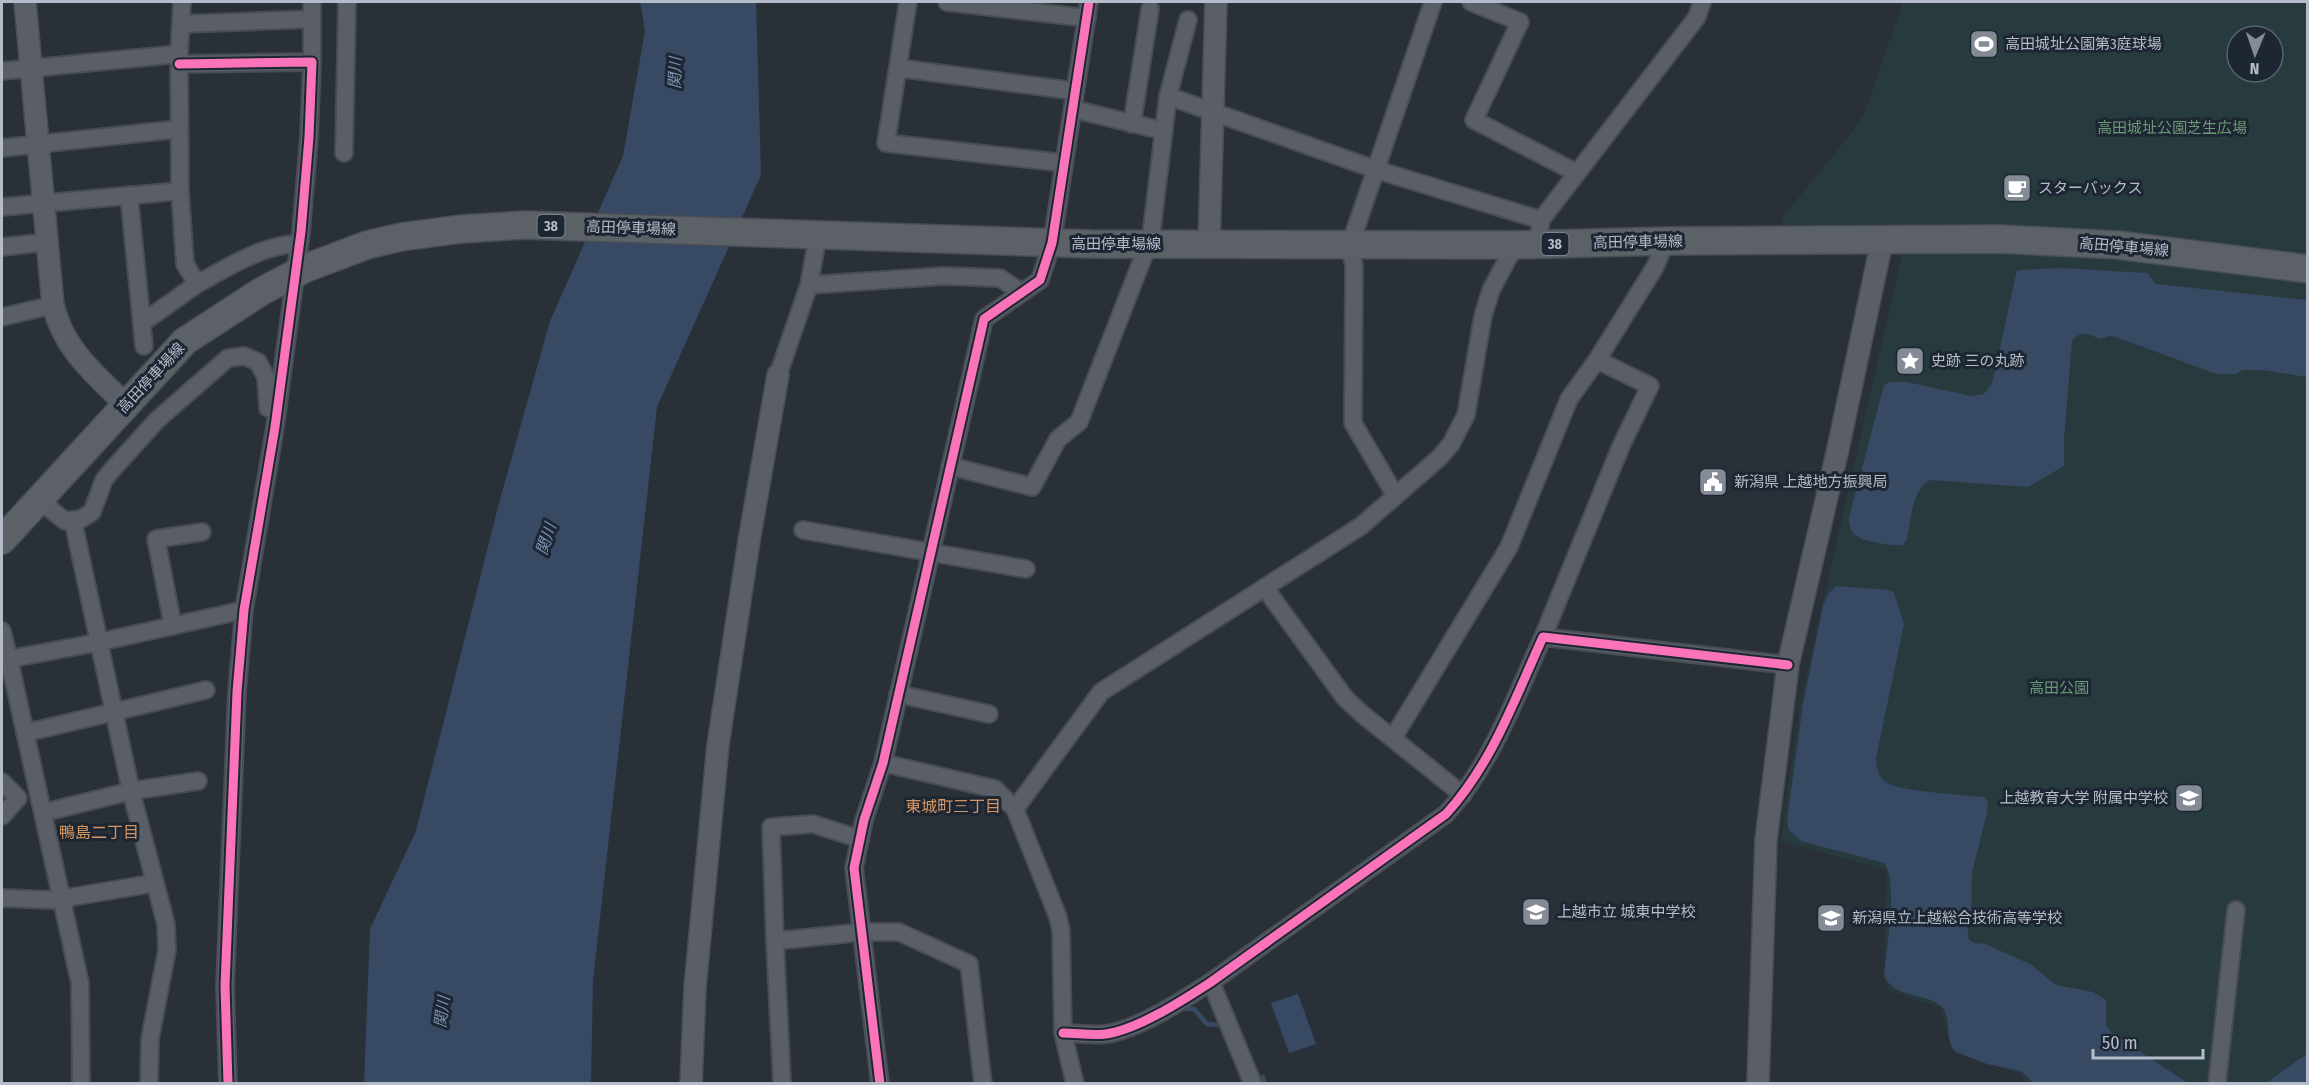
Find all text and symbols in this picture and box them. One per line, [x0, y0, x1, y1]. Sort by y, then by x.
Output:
north arrow [2225, 24, 2285, 84]
sports icon: 高田城址公園第3庭球場 [1968, 28, 2000, 60]
place label: 高田城址公園第3庭球場 [2005, 35, 2162, 53]
water label: 関川 [665, 55, 685, 89]
text: N [2249, 59, 2260, 78]
park label: 高田城址公園芝生広場 [2097, 119, 2247, 137]
cafe icon: スターバックス [2001, 172, 2033, 204]
place label: スターバックス [2038, 179, 2142, 197]
road number: 38 [538, 215, 564, 237]
street label: 高田停車場線 [586, 217, 676, 239]
street label: 高田停車場線 [1593, 232, 1683, 252]
road number: 38 [1542, 233, 1568, 255]
street label: 高田停車場線 [2078, 234, 2170, 260]
street label: 高田停車場線 [1071, 235, 1161, 253]
street label: 高田停車場線 [114, 339, 188, 417]
place icon: 史跡 三の丸跡 [1894, 345, 1926, 377]
place label: 史跡 三の丸跡 [1931, 352, 2025, 370]
public building icon: 新潟県 上越地方振興局 [1697, 466, 1729, 498]
place label: 新潟県 上越地方振興局 [1734, 473, 1888, 491]
water label: 関川 [532, 519, 561, 557]
park label: 高田公園 [2029, 679, 2089, 697]
school or university icon: 上越教育大学 附属中学校 [2173, 782, 2205, 814]
place label: 上越教育大学 附属中学校 [1999, 789, 2168, 807]
district label: 東城町三丁目 [905, 797, 1001, 816]
district label: 鴨島二丁目 [59, 823, 139, 842]
school or university icon: 上越市立 城東中学校 [1520, 896, 1552, 928]
school or university icon: 新潟県立上越総合技術高等学校 [1815, 902, 1847, 934]
place label: 上越市立 城東中学校 [1557, 903, 1696, 921]
place label: 新潟県立上越総合技術高等学校 [1852, 909, 2062, 927]
water label: 関川 [431, 993, 454, 1029]
scale bar [2093, 1022, 2202, 1060]
text: 50 m [2102, 1032, 2138, 1054]

